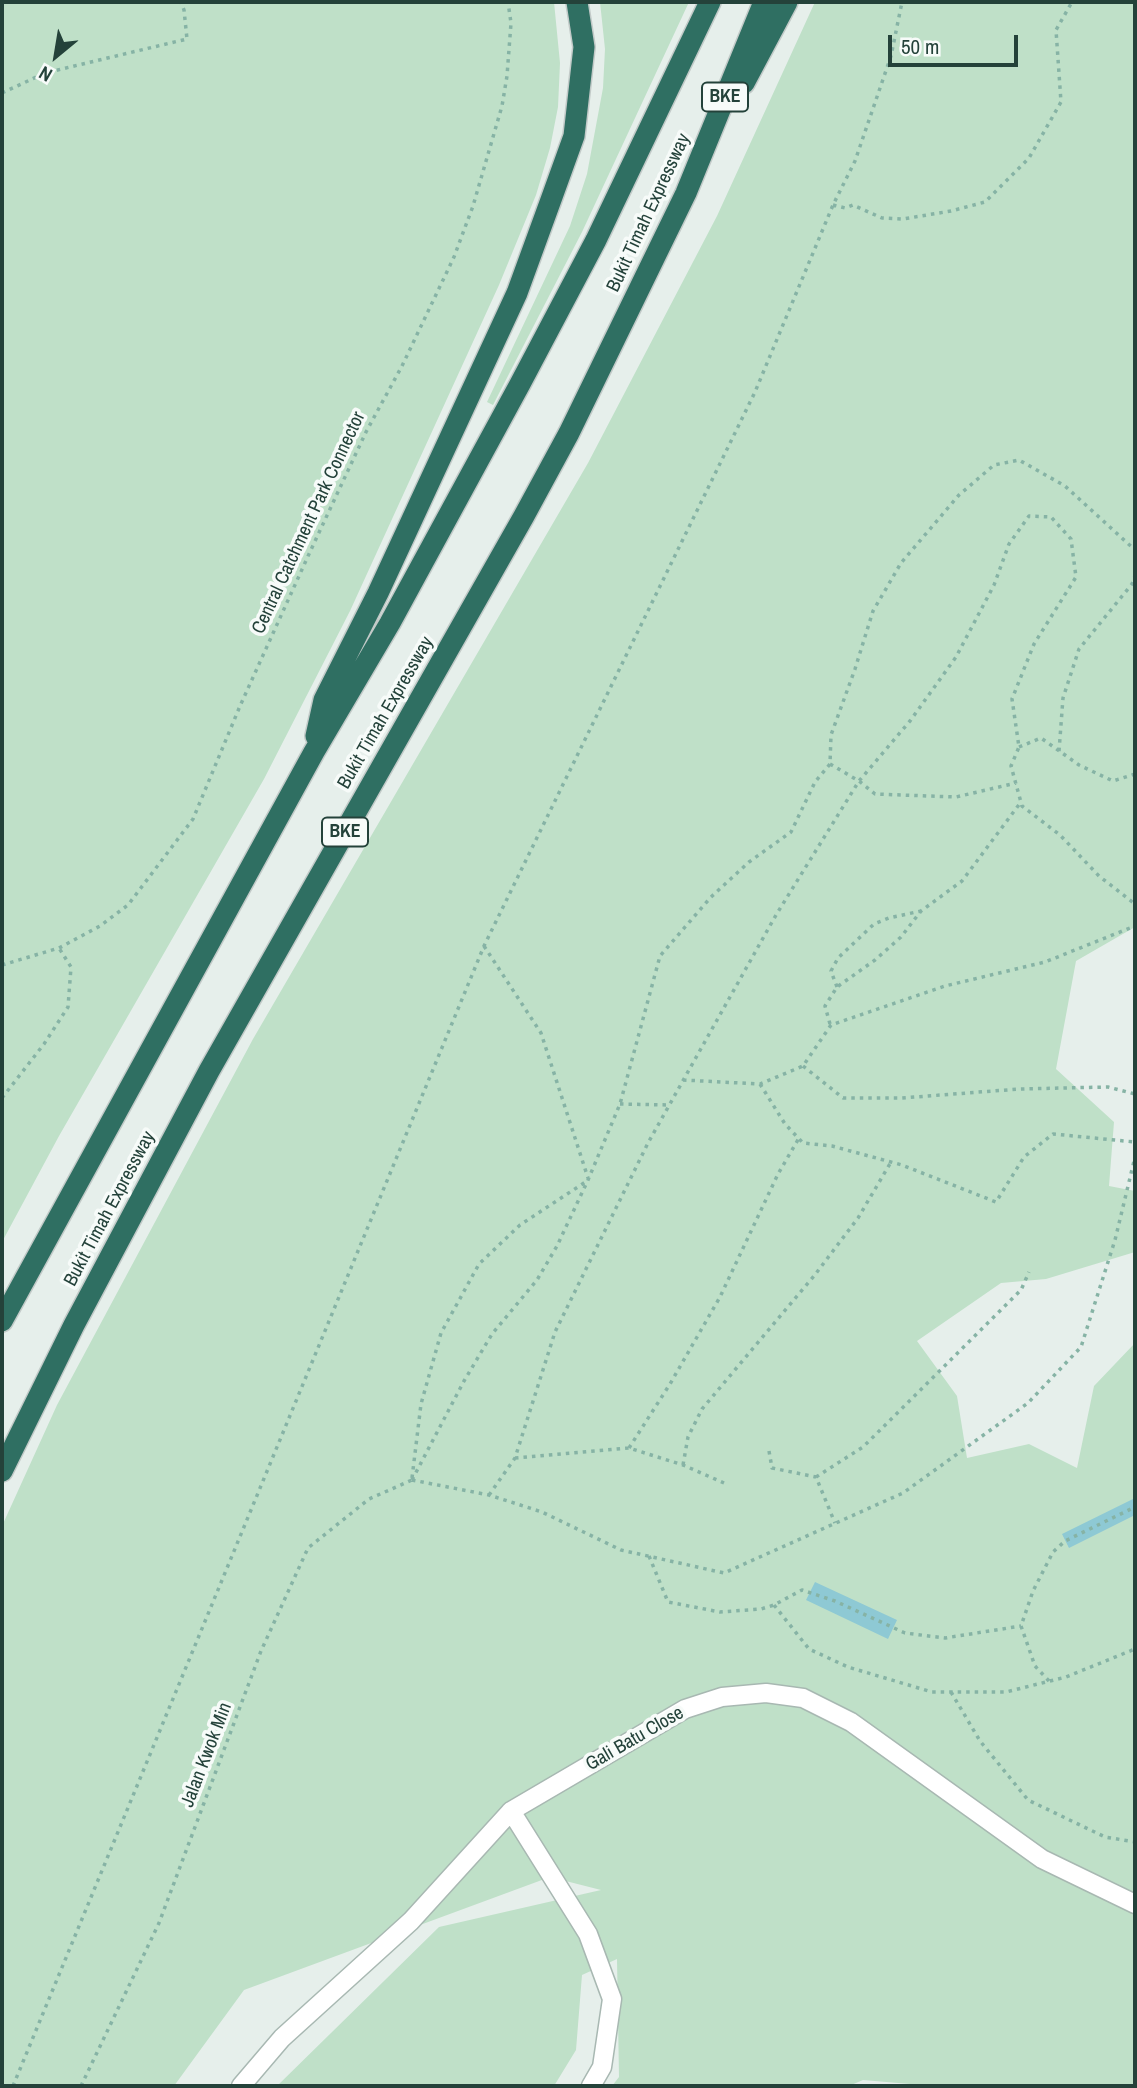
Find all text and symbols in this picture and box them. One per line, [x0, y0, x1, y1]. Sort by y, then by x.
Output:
north arrow [21, 21, 91, 91]
scale bar [892, 21, 1021, 65]
text: 50 m [901, 32, 939, 61]
text: N [34, 60, 57, 88]
road number: BKE [702, 82, 748, 112]
street label: Bukit Timah Expressway [602, 130, 696, 296]
street label: Central Catchment Park Connector [247, 408, 371, 638]
street label: Bukit Timah Expressway [333, 633, 439, 793]
road number: BKE [322, 818, 368, 846]
street label: Bukit Timah Expressway [60, 1128, 160, 1290]
street label: Jalan Kwok Min [177, 1700, 237, 1810]
street label: Gali Batu Close [582, 1702, 688, 1776]

